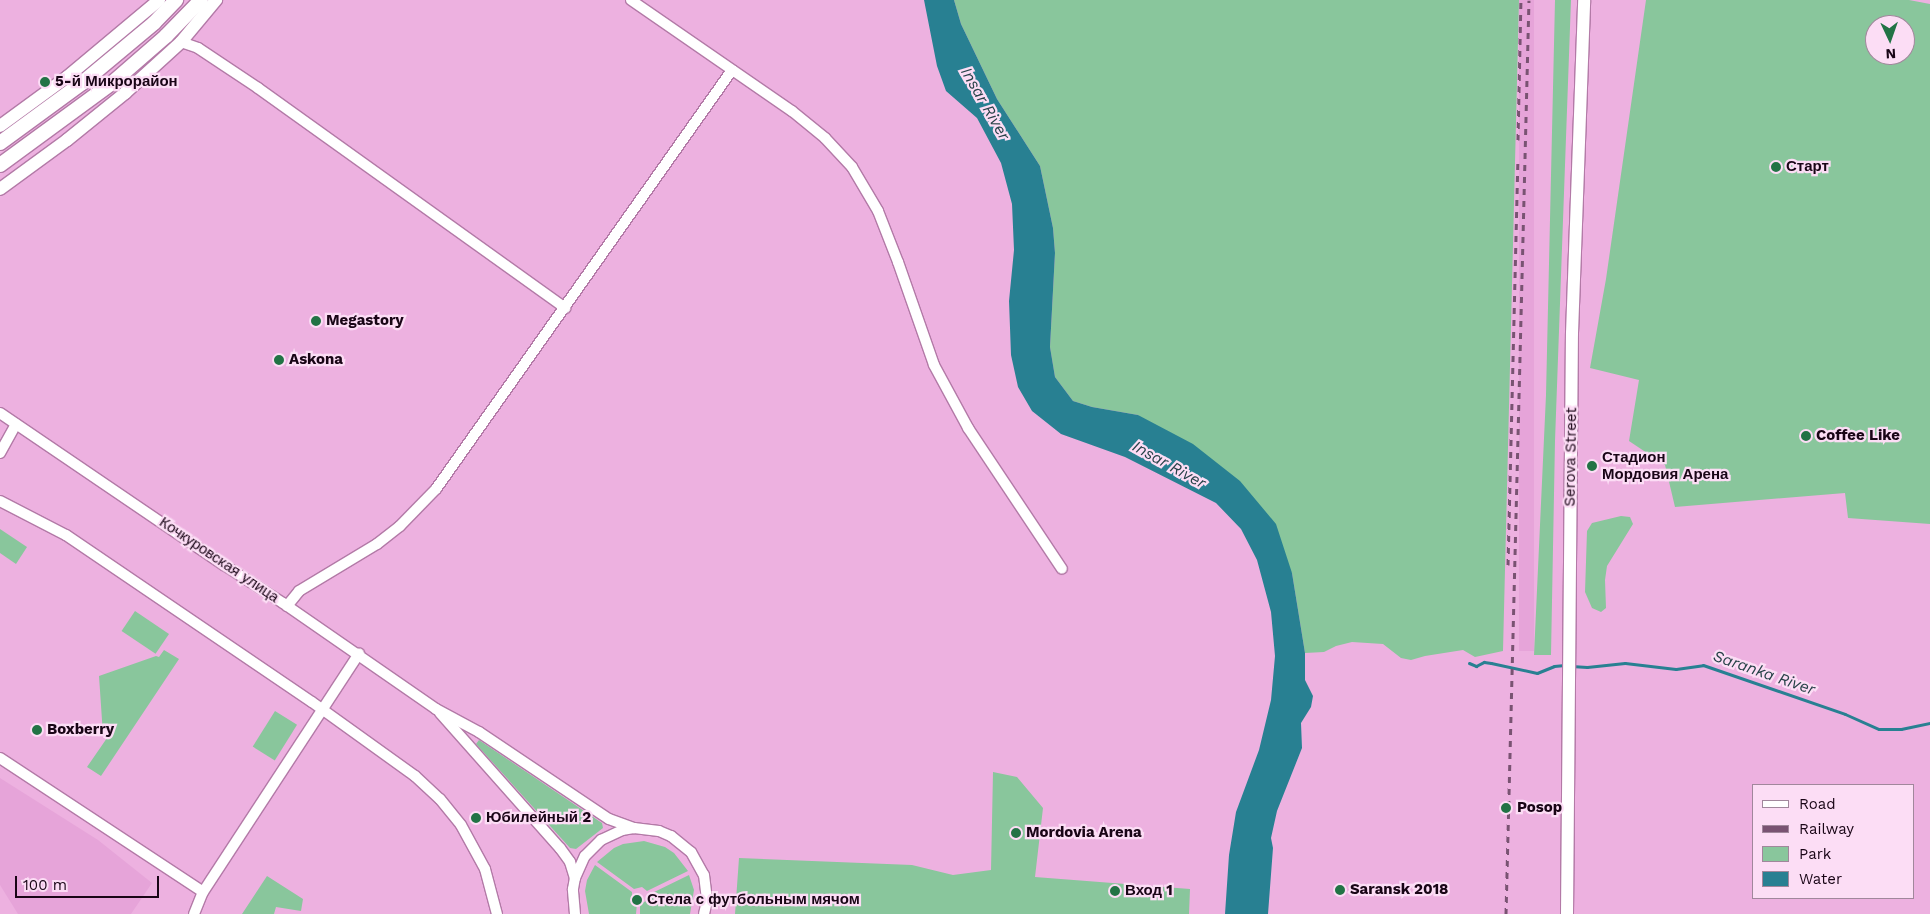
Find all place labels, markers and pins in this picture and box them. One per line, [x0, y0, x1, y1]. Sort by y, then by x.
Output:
place label: 5-й Микрорайон [55, 73, 178, 91]
marker: 5-й Микрорайон [39, 76, 51, 88]
place label: Старт [1786, 158, 1829, 176]
marker: Старт [1770, 161, 1782, 173]
place label: Megastory [326, 312, 404, 330]
marker: Megastory [310, 315, 322, 327]
place label: Askona [289, 351, 343, 369]
marker: Askona [273, 354, 285, 366]
place label: Coffee Like [1816, 427, 1900, 445]
marker: Coffee Like [1800, 430, 1812, 442]
place label: Стадион Мордовия Арена [1602, 448, 1728, 483]
marker: Стадион Мордовия Арена [1586, 460, 1598, 472]
place label: Boxberry [47, 721, 114, 739]
marker: Boxberry [31, 724, 43, 736]
place label: Posop [1517, 799, 1562, 817]
marker: Posop [1499, 801, 1513, 815]
place label: Юбилейный 2 [486, 809, 591, 827]
marker: Юбилейный 2 [470, 812, 482, 824]
place label: Mordovia Arena [1026, 824, 1142, 842]
marker: Mordovia Arena [1010, 827, 1022, 839]
place label: Saransk 2018 [1350, 881, 1449, 899]
place label: Вход 1 [1125, 882, 1173, 900]
marker: Saransk 2018 [1334, 884, 1346, 896]
marker: Вход 1 [1109, 885, 1121, 897]
place label: Стела с футбольным мячом [647, 891, 860, 909]
marker: Стела с футбольным мячом [631, 894, 643, 906]

